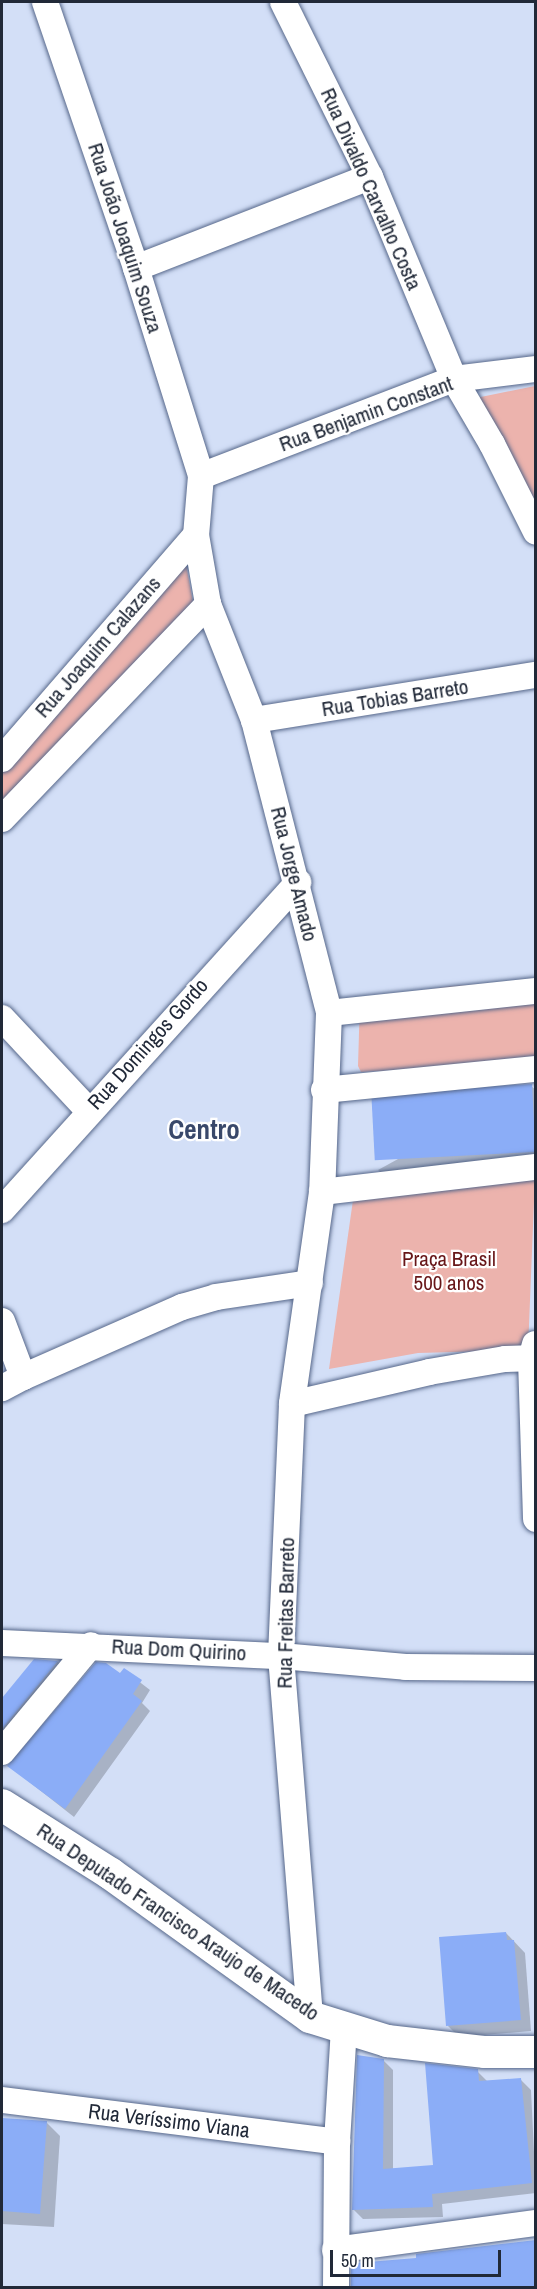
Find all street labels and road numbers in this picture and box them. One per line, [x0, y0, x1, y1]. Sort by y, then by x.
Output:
street label: Rua Divaldo Carvalho Costa [315, 84, 427, 294]
street label: Rua João Joaquim Souza [82, 140, 168, 336]
street label: Rua Benjamin Constant [276, 371, 456, 457]
street label: Rua Joaquim Calazans [30, 571, 166, 723]
street label: Rua Tobias Barreto [320, 674, 470, 722]
street label: Rua Jorge Amado [265, 804, 323, 944]
street label: Rua Domingos Gordo [83, 973, 213, 1115]
street label: Rua Freitas Barreto [272, 1537, 300, 1689]
street label: Rua Dom Quirino [111, 1634, 247, 1666]
street label: Rua Deputado Francisco Araujo de Macedo [32, 1818, 324, 2026]
street label: Rua Veríssimo Viana [87, 2099, 251, 2143]

